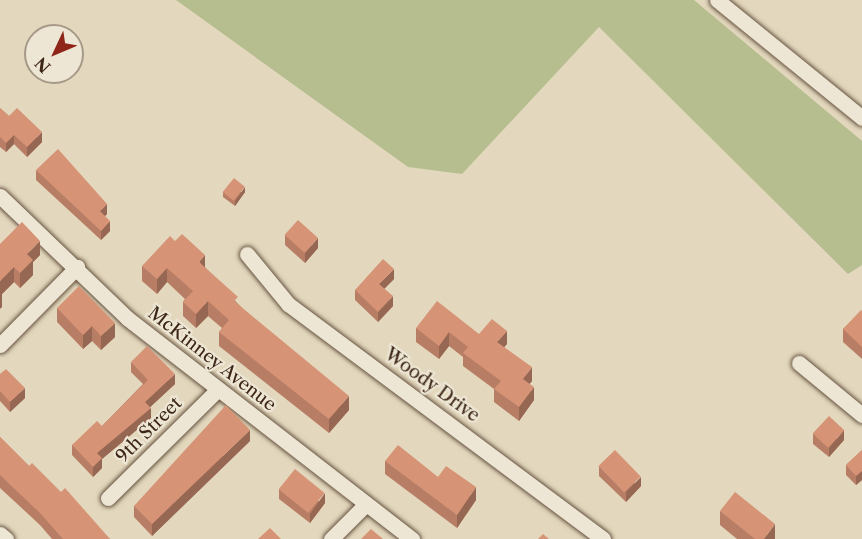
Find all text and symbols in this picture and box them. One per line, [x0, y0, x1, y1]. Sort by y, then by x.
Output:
north arrow [24, 24, 84, 84]
text: N [30, 53, 55, 77]
street label: McKinney Avenue [143, 302, 281, 416]
street label: Woody Drive [380, 343, 484, 427]
street label: 9th Street [112, 393, 186, 467]

